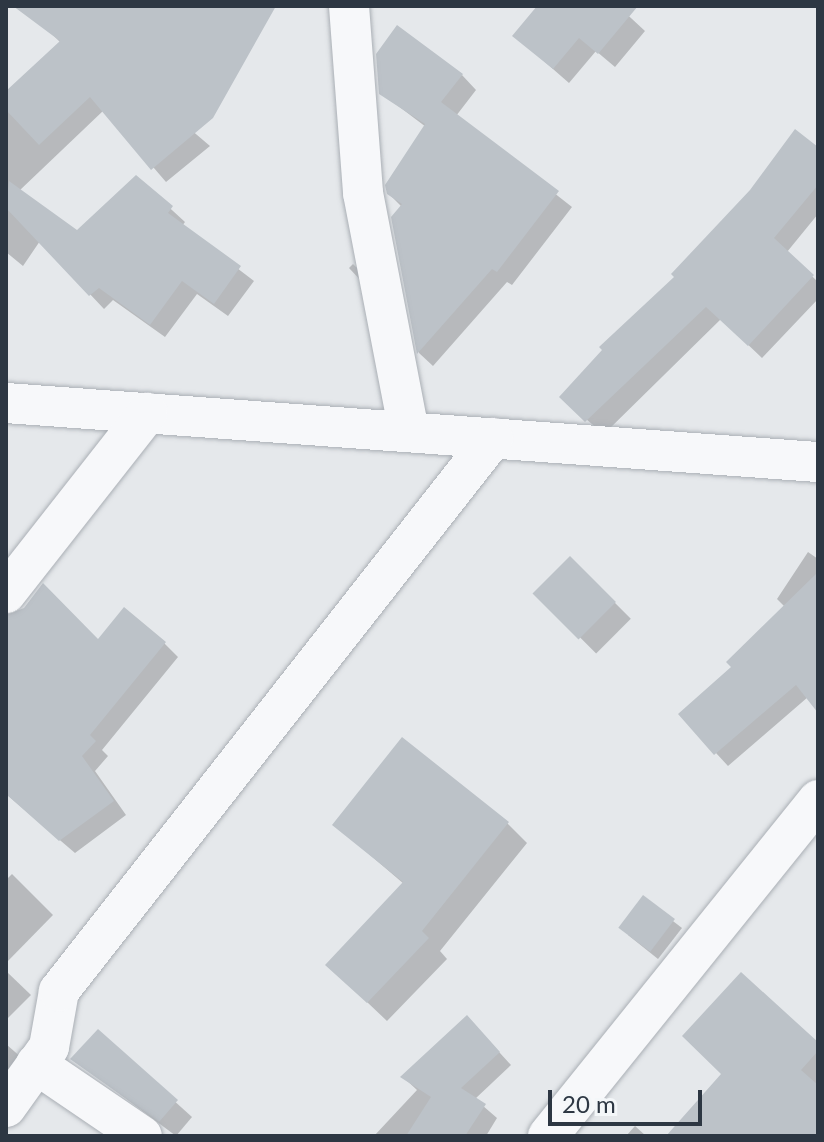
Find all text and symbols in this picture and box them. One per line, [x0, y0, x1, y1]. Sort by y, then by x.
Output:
scale bar [552, 1074, 706, 1124]
text: 20 m [562, 1089, 616, 1118]

